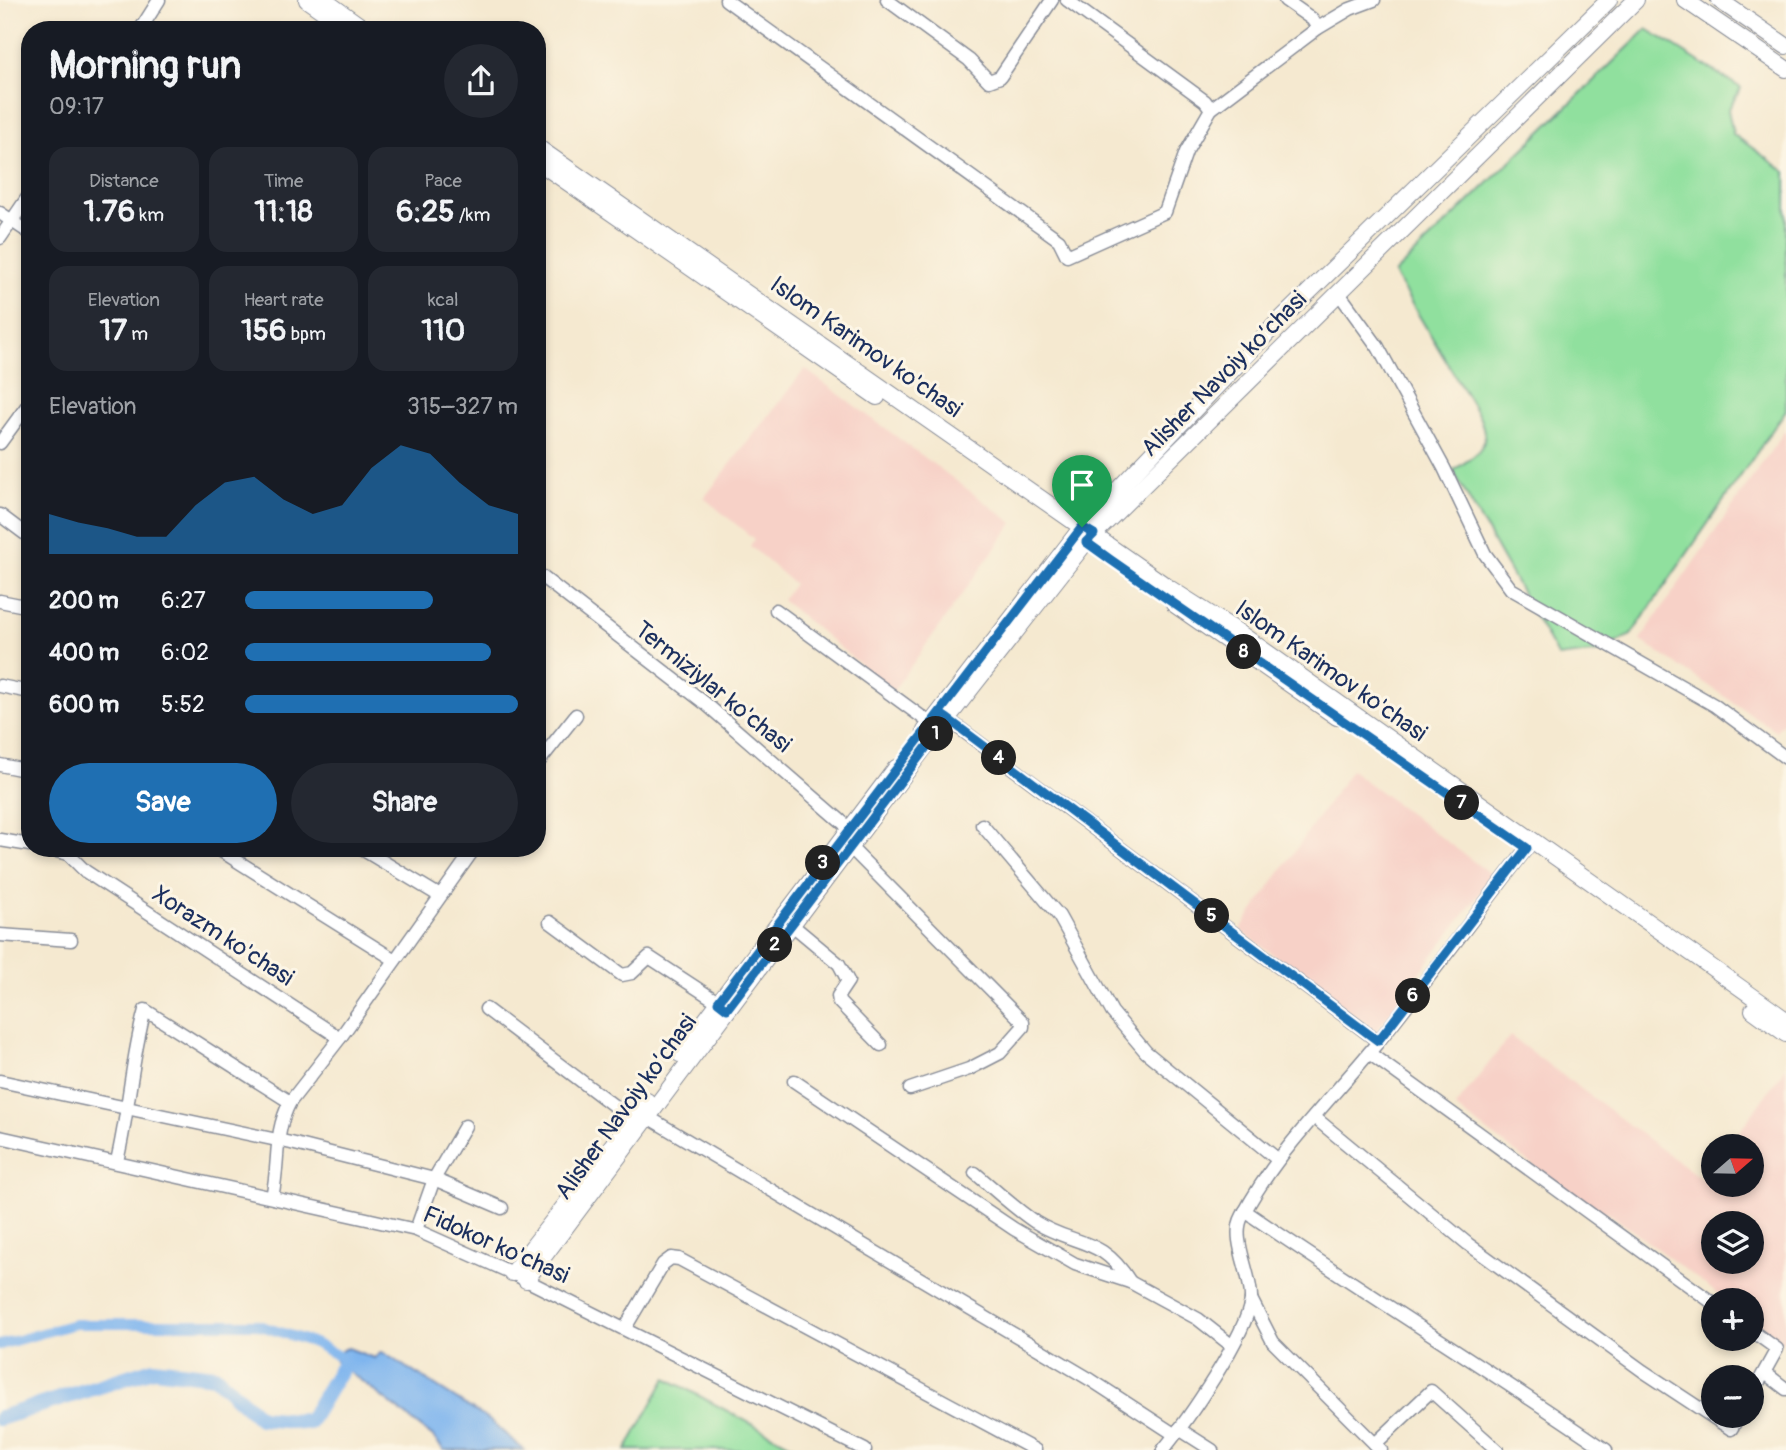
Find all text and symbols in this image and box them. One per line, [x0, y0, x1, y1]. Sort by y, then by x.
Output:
text: Morning run [49, 42, 241, 90]
button: share [444, 44, 518, 118]
text: 09:17 [49, 92, 104, 121]
text: Distance [89, 169, 159, 193]
text: Time [264, 169, 303, 193]
text: Pace [424, 169, 462, 193]
text: 1.76 [84, 193, 135, 230]
text: 11:18 [254, 193, 313, 230]
text: 6:25 [396, 193, 455, 230]
text: km [135, 203, 164, 227]
text: /km [455, 203, 490, 227]
street label: Islom Karimov ko'chasi [765, 270, 967, 424]
street label: Alisher Navoiy ko’chasi [1135, 285, 1313, 463]
text: Elevation [88, 288, 160, 312]
text: Heart rate [243, 288, 324, 312]
text: kcal [428, 288, 459, 312]
text: 17 [100, 312, 127, 349]
text: 156 [241, 312, 287, 349]
text: 110 [421, 312, 465, 349]
text: m [127, 322, 148, 346]
text: bpm [287, 322, 326, 346]
text: Elevation [49, 392, 137, 421]
text: 315–327 m [407, 392, 518, 421]
pin [1052, 455, 1112, 527]
icon: arrive [1063, 466, 1101, 504]
text: 200 m [49, 586, 119, 615]
text: 6:27 [161, 586, 206, 615]
street label: Islom Karimov ko'chasi [1230, 594, 1432, 748]
street label: Termiziylar ko'chasi [629, 615, 797, 759]
pin: 8 [1226, 634, 1262, 670]
text: 400 m [49, 638, 119, 667]
text: 6:02 [161, 638, 209, 667]
text: 8 [1239, 639, 1248, 663]
text: 600 m [49, 690, 119, 719]
text: 5:52 [161, 690, 205, 719]
pin: 1 [918, 716, 954, 752]
text: 1 [932, 721, 939, 745]
pin: 4 [982, 740, 1016, 776]
text: 4 [993, 745, 1004, 769]
button: Save [49, 763, 277, 843]
button: Share [291, 763, 518, 843]
pin: 7 [1444, 786, 1480, 820]
text: 7 [1456, 790, 1467, 814]
pin: 3 [806, 846, 840, 880]
text: 3 [817, 850, 828, 874]
street label: Xorazm ko'chasi [147, 880, 299, 992]
pin: 5 [1194, 898, 1230, 934]
text: 5 [1206, 903, 1217, 927]
pin: 2 [758, 928, 792, 962]
text: 2 [769, 932, 780, 956]
pin: 6 [1396, 978, 1430, 1014]
text: 6 [1407, 983, 1418, 1007]
street label: Alisher Navoiy ko’chasi [549, 1009, 703, 1205]
north arrow [1701, 1134, 1764, 1197]
map controls [1701, 1134, 1764, 1428]
street label: Fidokor ko'chasi [418, 1200, 574, 1290]
button: layers [1701, 1211, 1764, 1274]
button: + [1701, 1288, 1764, 1351]
button: − [1701, 1365, 1764, 1428]

